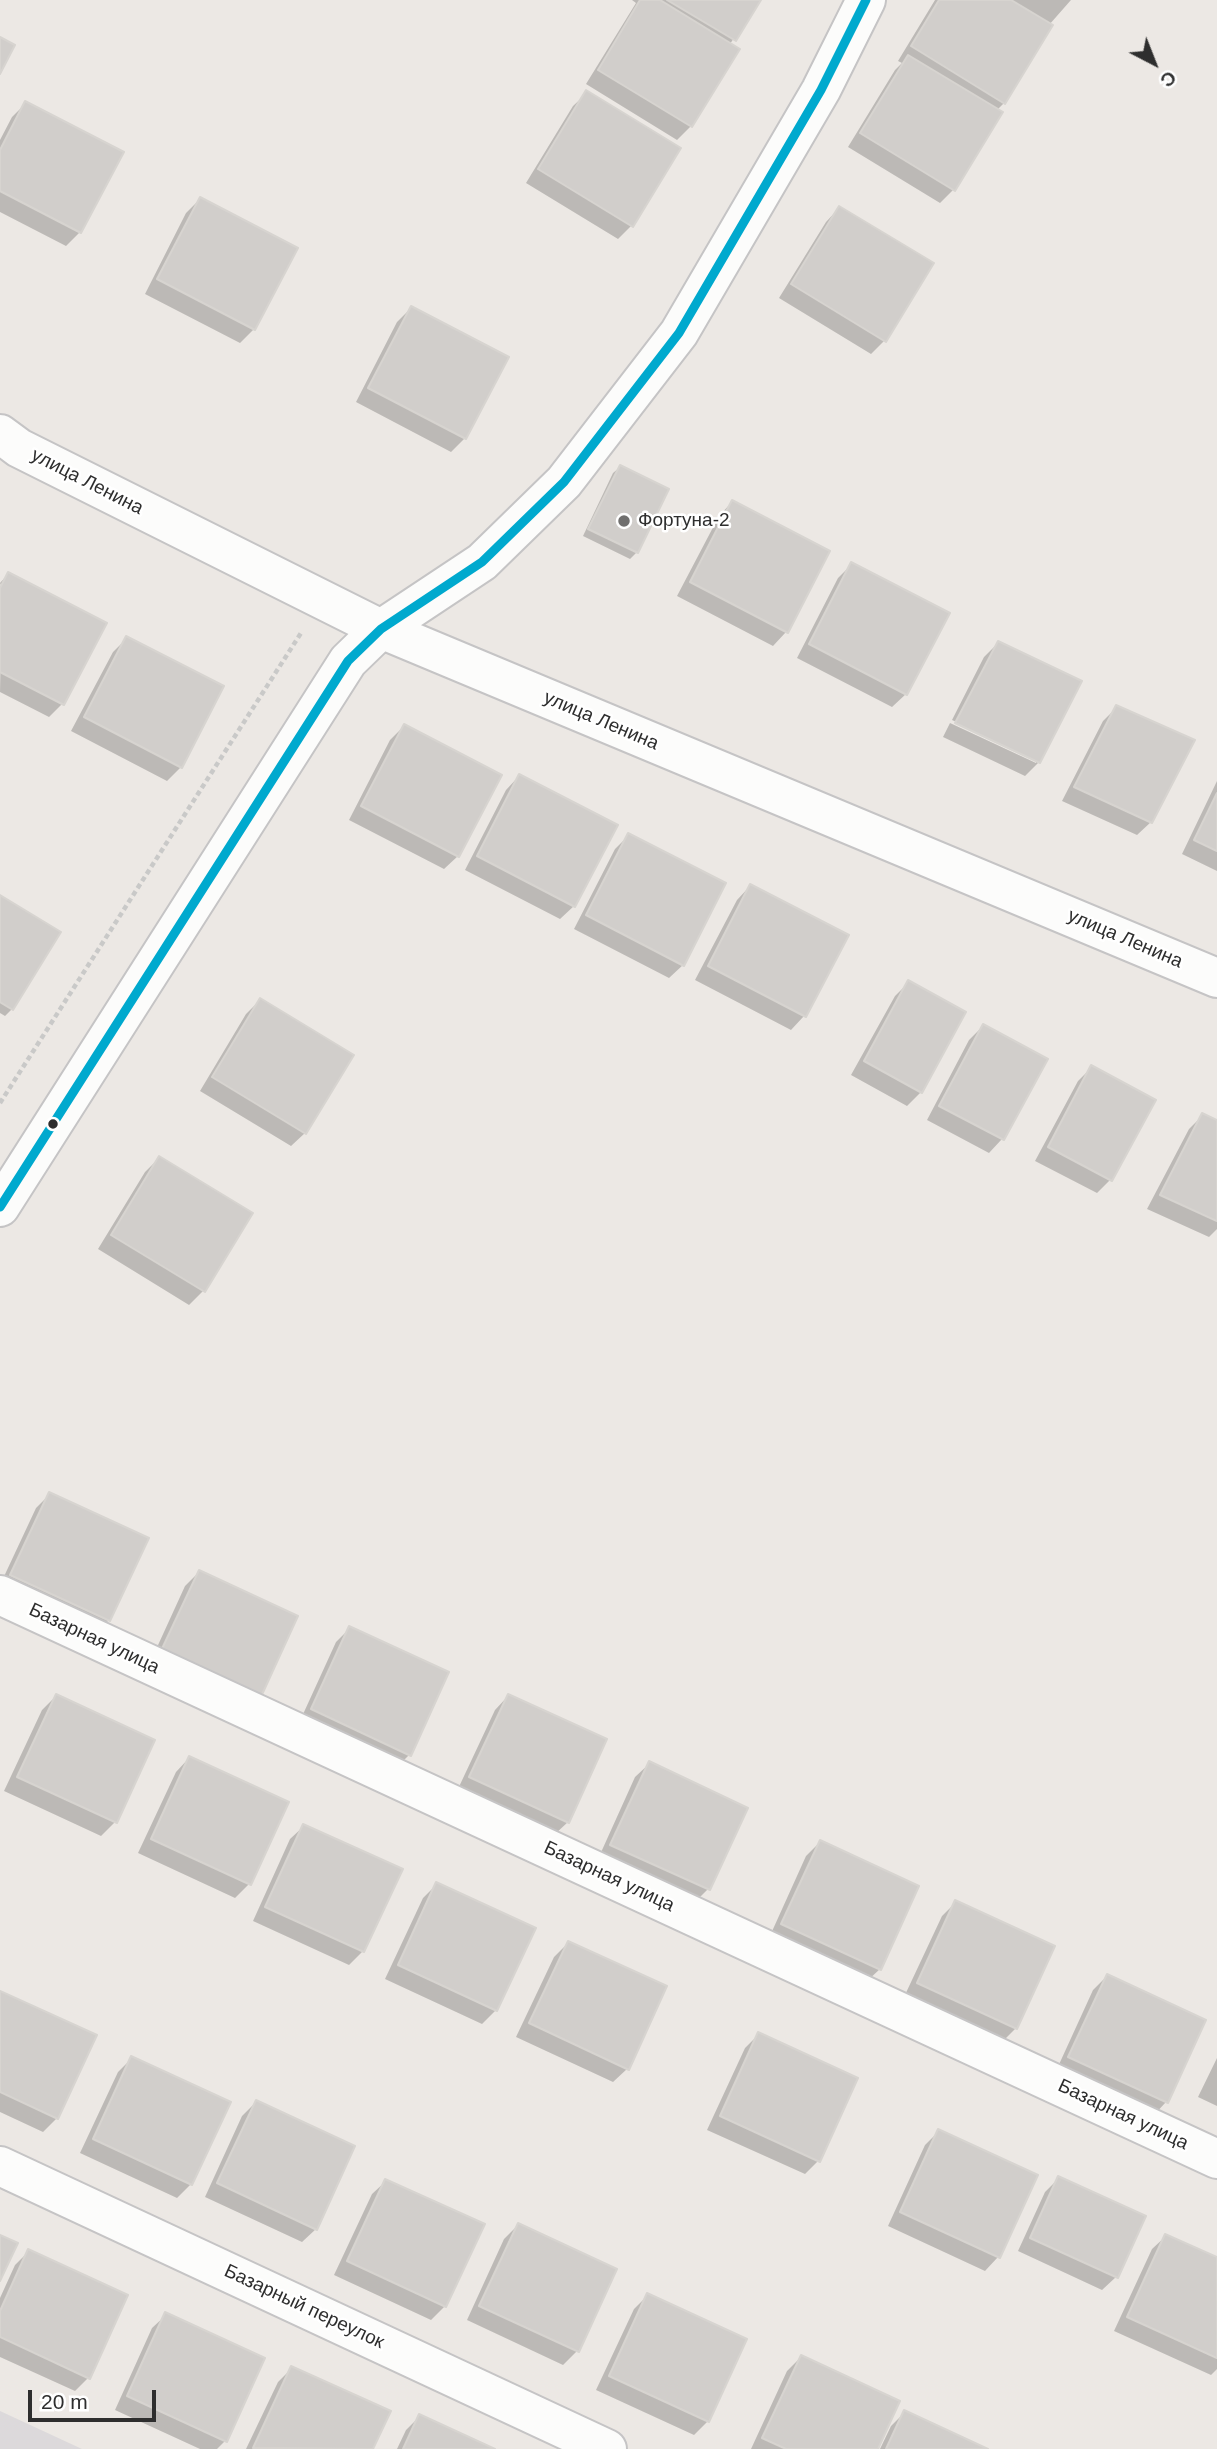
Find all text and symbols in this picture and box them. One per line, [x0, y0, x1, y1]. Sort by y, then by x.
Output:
north arrow [1119, 28, 1189, 98]
text: С [1156, 67, 1181, 91]
street label: улица Ленина [27, 444, 147, 520]
place label: Фортуна-2 [638, 510, 730, 532]
marker: Фортуна-2 [616, 513, 632, 529]
street label: улица Ленина [540, 687, 662, 755]
street label: улица Ленина [1064, 905, 1186, 973]
unlabelled marker [46, 1117, 60, 1131]
street label: Базарная улица [25, 1599, 163, 1679]
street label: Базарная улица [540, 1837, 678, 1917]
street label: Базарная улица [1054, 2075, 1192, 2155]
street label: Базарный переулок [220, 2260, 388, 2354]
scale bar [32, 2376, 159, 2420]
text: 20 m [41, 2390, 88, 2413]

